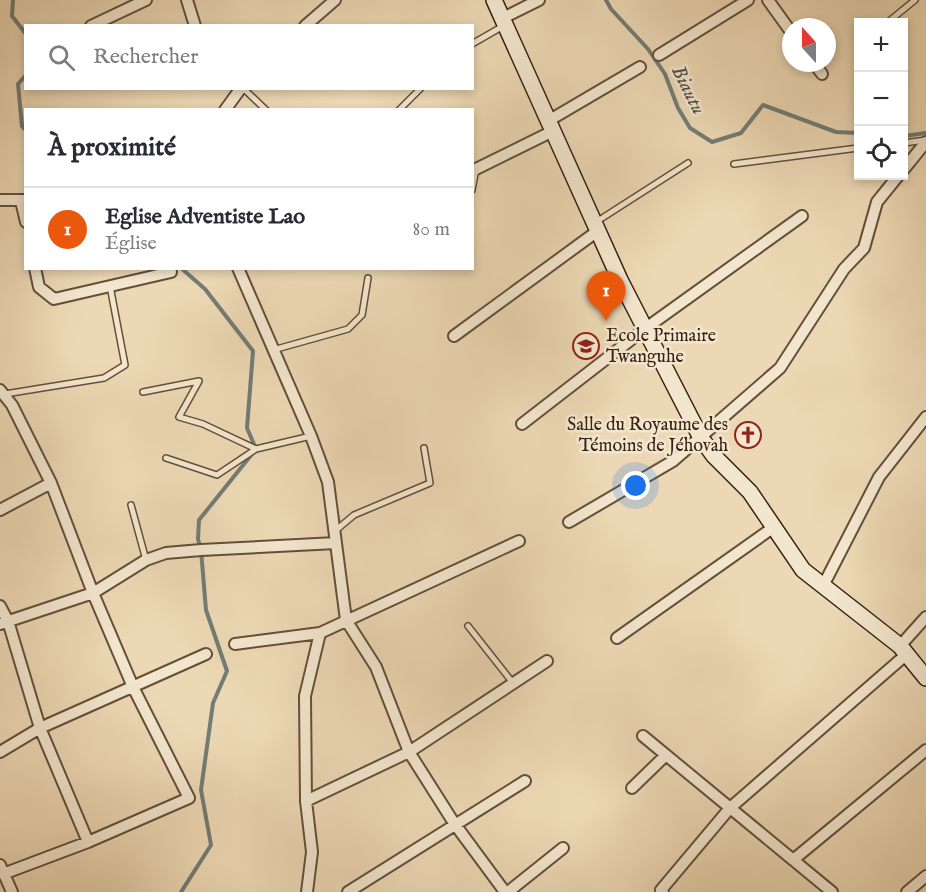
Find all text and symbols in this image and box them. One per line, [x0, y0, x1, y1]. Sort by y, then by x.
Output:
north arrow [782, 18, 836, 72]
map controls [854, 18, 908, 180]
button: + [854, 18, 908, 72]
search box [24, 24, 474, 90]
icon: search [45, 41, 78, 74]
text: Rechercher [93, 43, 198, 71]
water label: Biautu [665, 61, 711, 119]
button: − [854, 72, 908, 126]
button: locate [854, 126, 908, 180]
text: À proximité [48, 131, 176, 164]
text: Eglise Adventiste Lao [105, 203, 305, 231]
text: 1 [64, 217, 71, 242]
text: 80 m [413, 217, 450, 242]
text: Église [105, 231, 157, 256]
pin: 1 [586, 272, 626, 321]
place label: Ecole Primaire Twanguhe [606, 325, 716, 369]
school or university icon: Ecole Primaire Twanguhe [571, 331, 601, 361]
place label: Salle du Royaume des Témoins de Jéhovah [567, 414, 728, 458]
church icon: Salle du Royaume des Témoins de Jéhovah [733, 420, 763, 450]
your location [621, 471, 650, 500]

